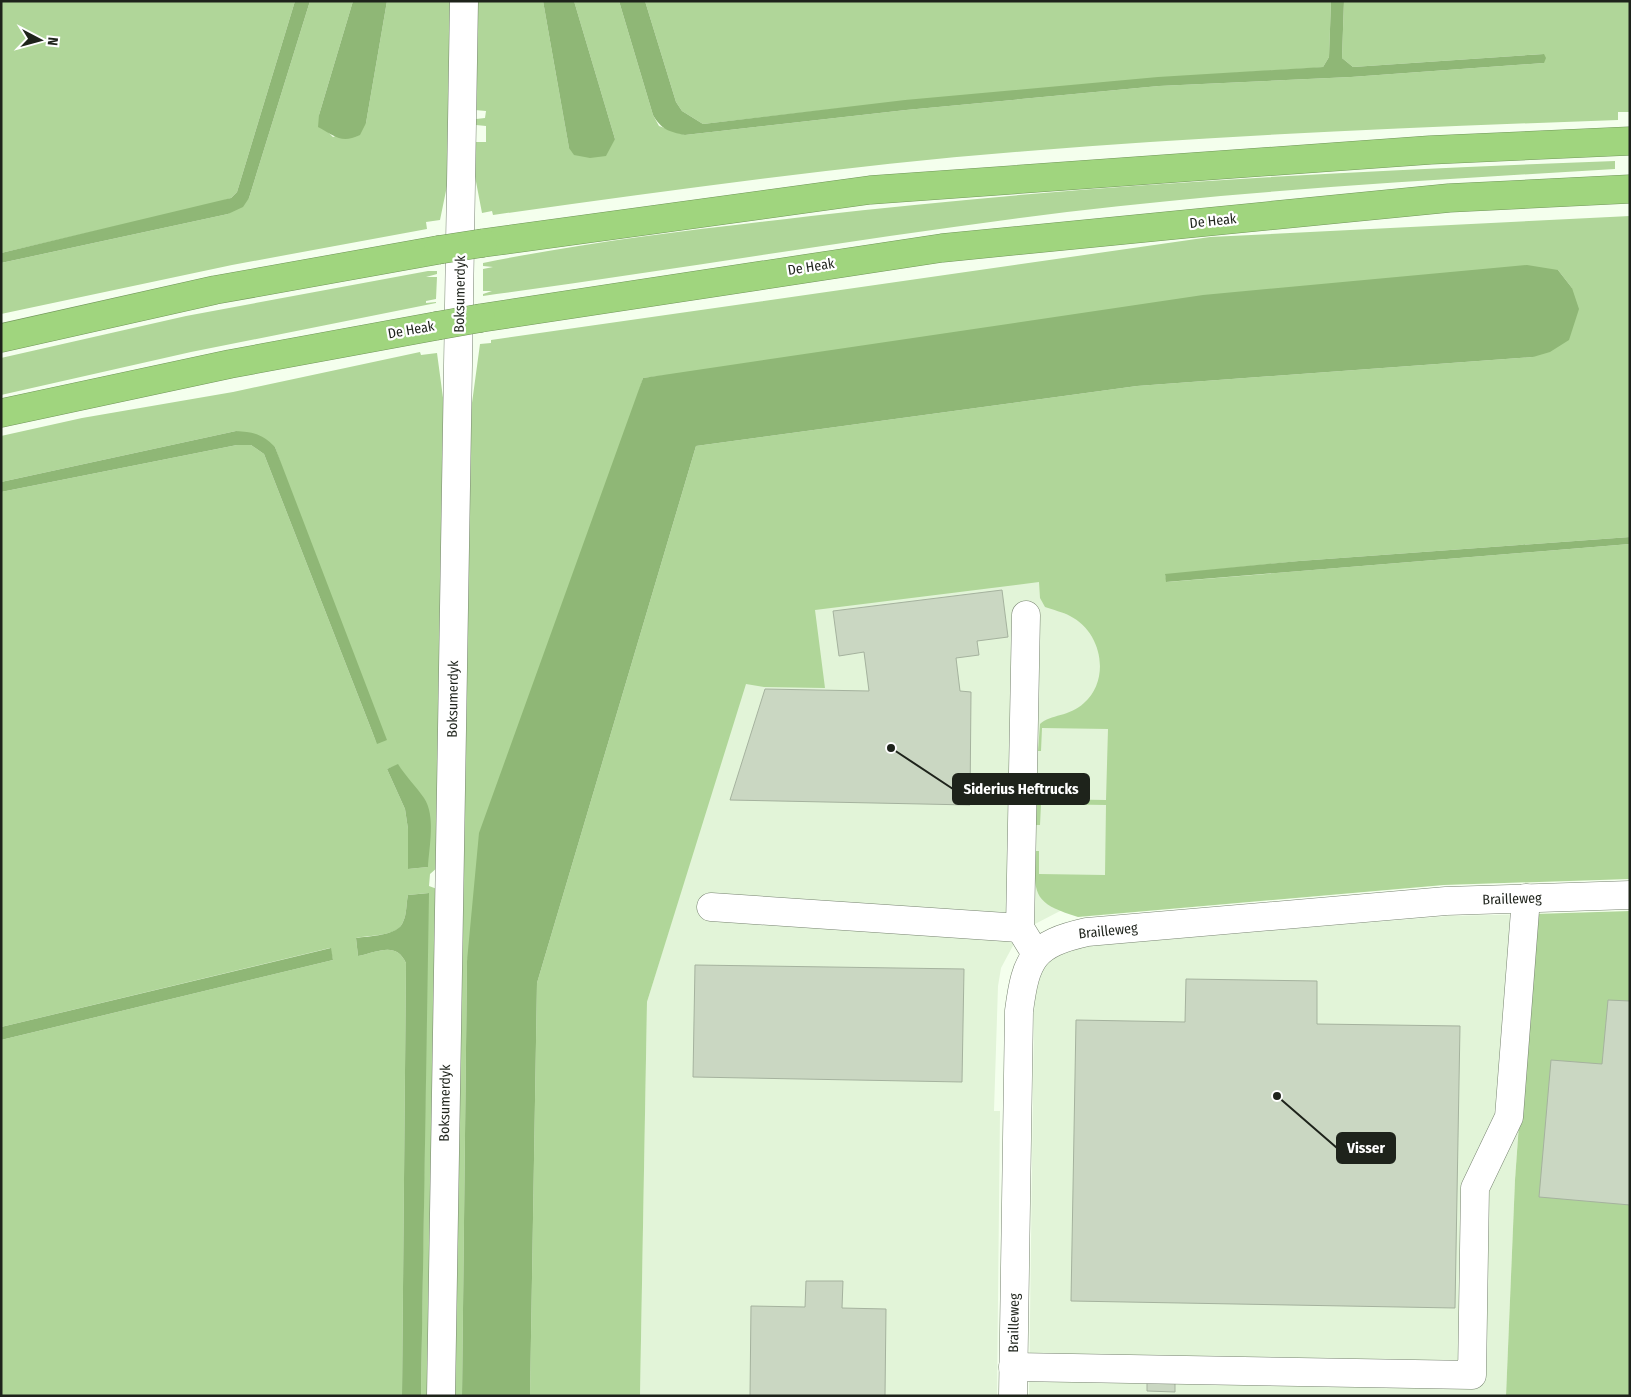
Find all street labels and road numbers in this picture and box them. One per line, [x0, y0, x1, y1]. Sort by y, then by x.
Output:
street label: De Heak [1189, 210, 1238, 232]
street label: Boksumerdyk [451, 255, 469, 333]
street label: De Heak [786, 255, 836, 279]
street label: De Heak [386, 317, 436, 342]
street label: Boksumerdyk [444, 660, 462, 738]
street label: Brailleweg [1482, 889, 1542, 909]
street label: Brailleweg [1078, 919, 1139, 943]
street label: Boksumerdyk [436, 1064, 454, 1142]
street label: Brailleweg [1005, 1293, 1023, 1353]

